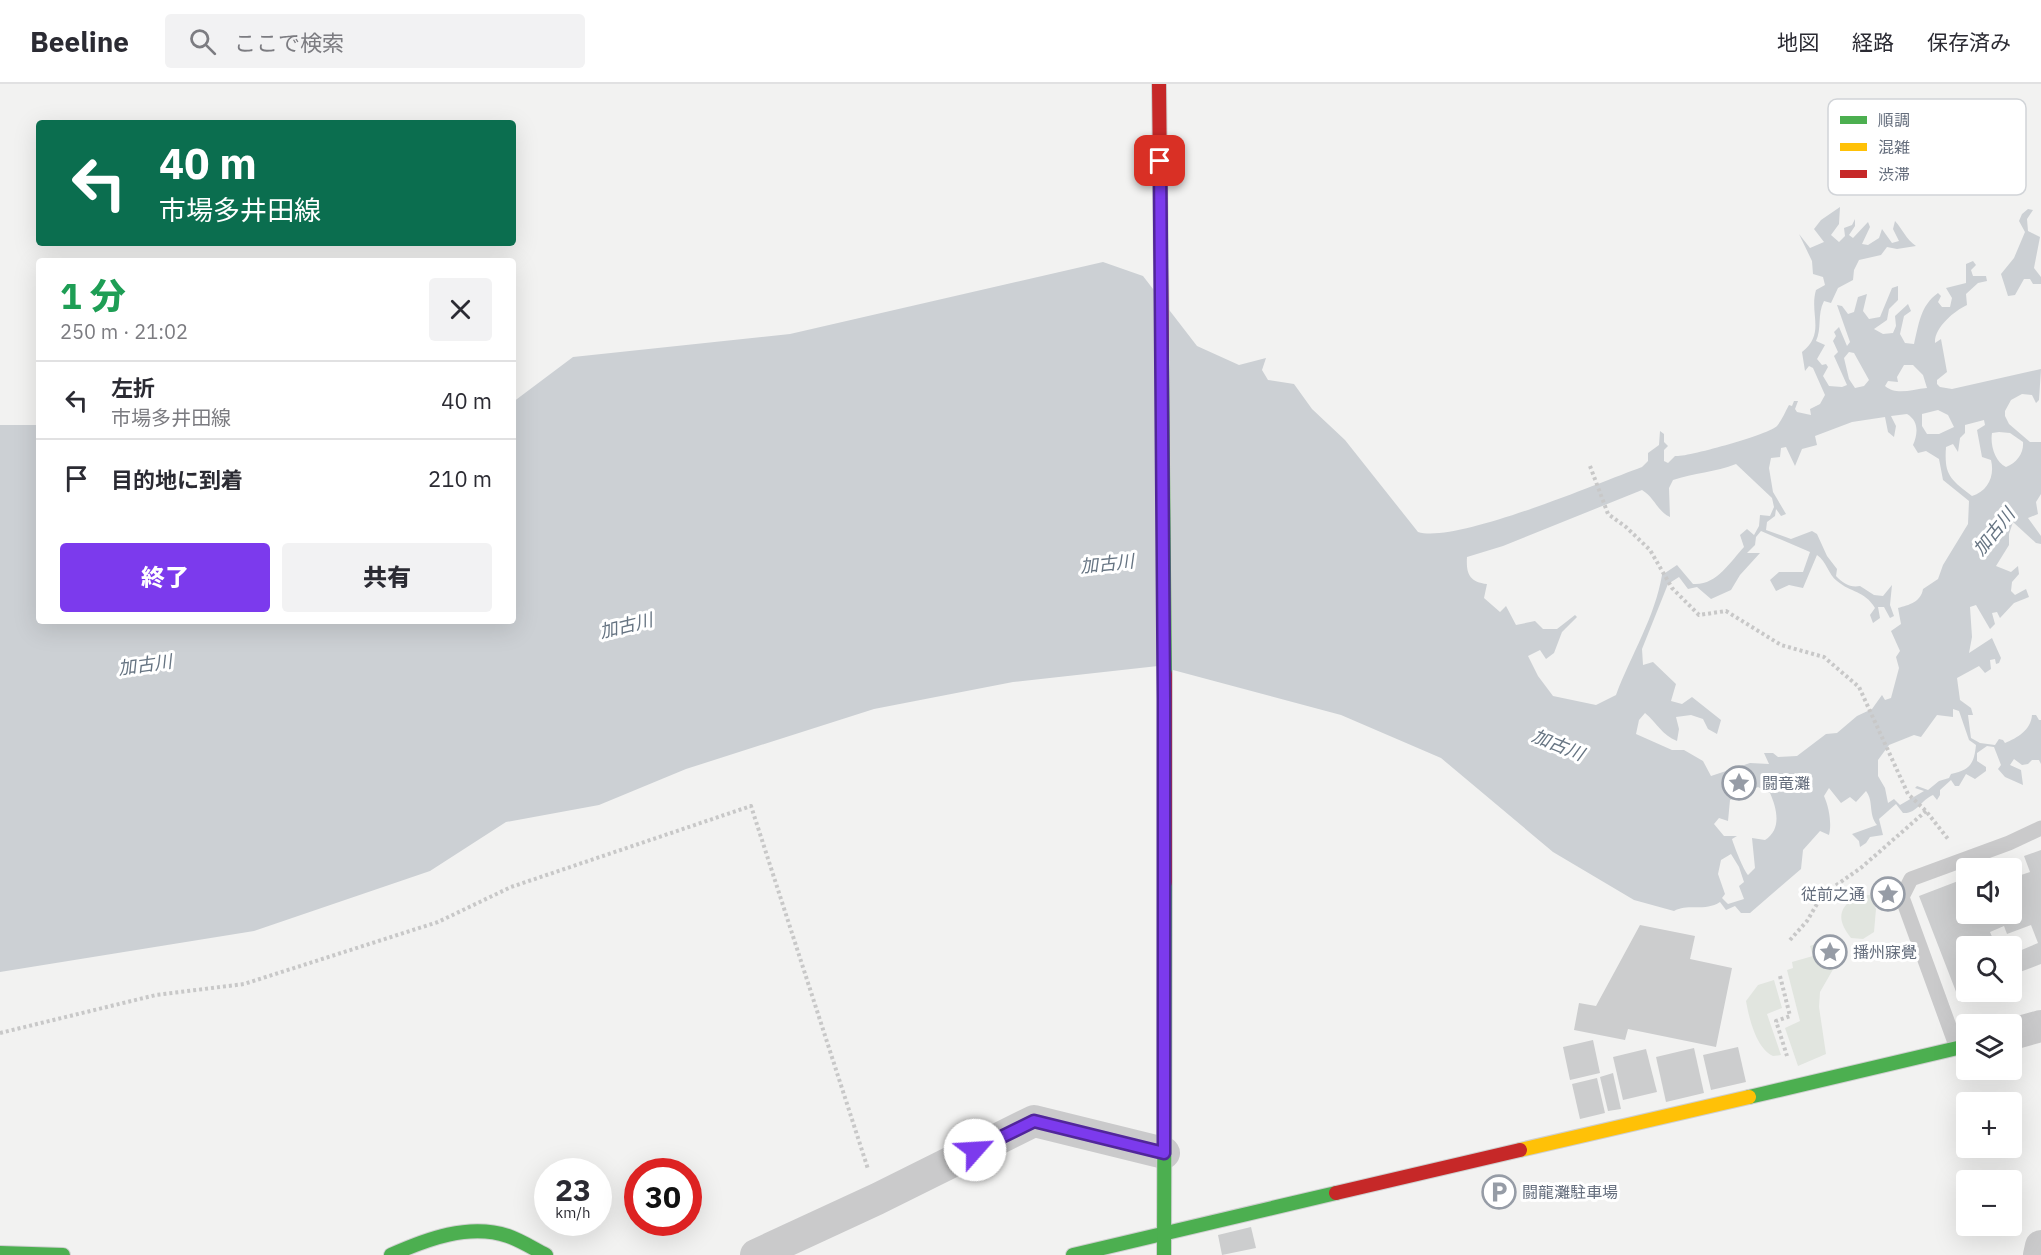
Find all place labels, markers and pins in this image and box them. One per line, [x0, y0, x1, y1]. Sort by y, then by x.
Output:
pin [1134, 135, 1185, 186]
place icon: 闘竜灘 [1721, 765, 1757, 801]
place label: 闘竜灘 [1762, 773, 1810, 793]
place icon: 従前之通 [1870, 876, 1906, 912]
place label: 従前之通 [1801, 884, 1865, 904]
place icon: 播州寐覺 [1812, 934, 1848, 970]
place label: 播州寐覺 [1853, 942, 1917, 962]
parking icon: 闘龍灘駐車場 [1481, 1174, 1517, 1210]
place label: 闘龍灘駐車場 [1522, 1182, 1618, 1202]

